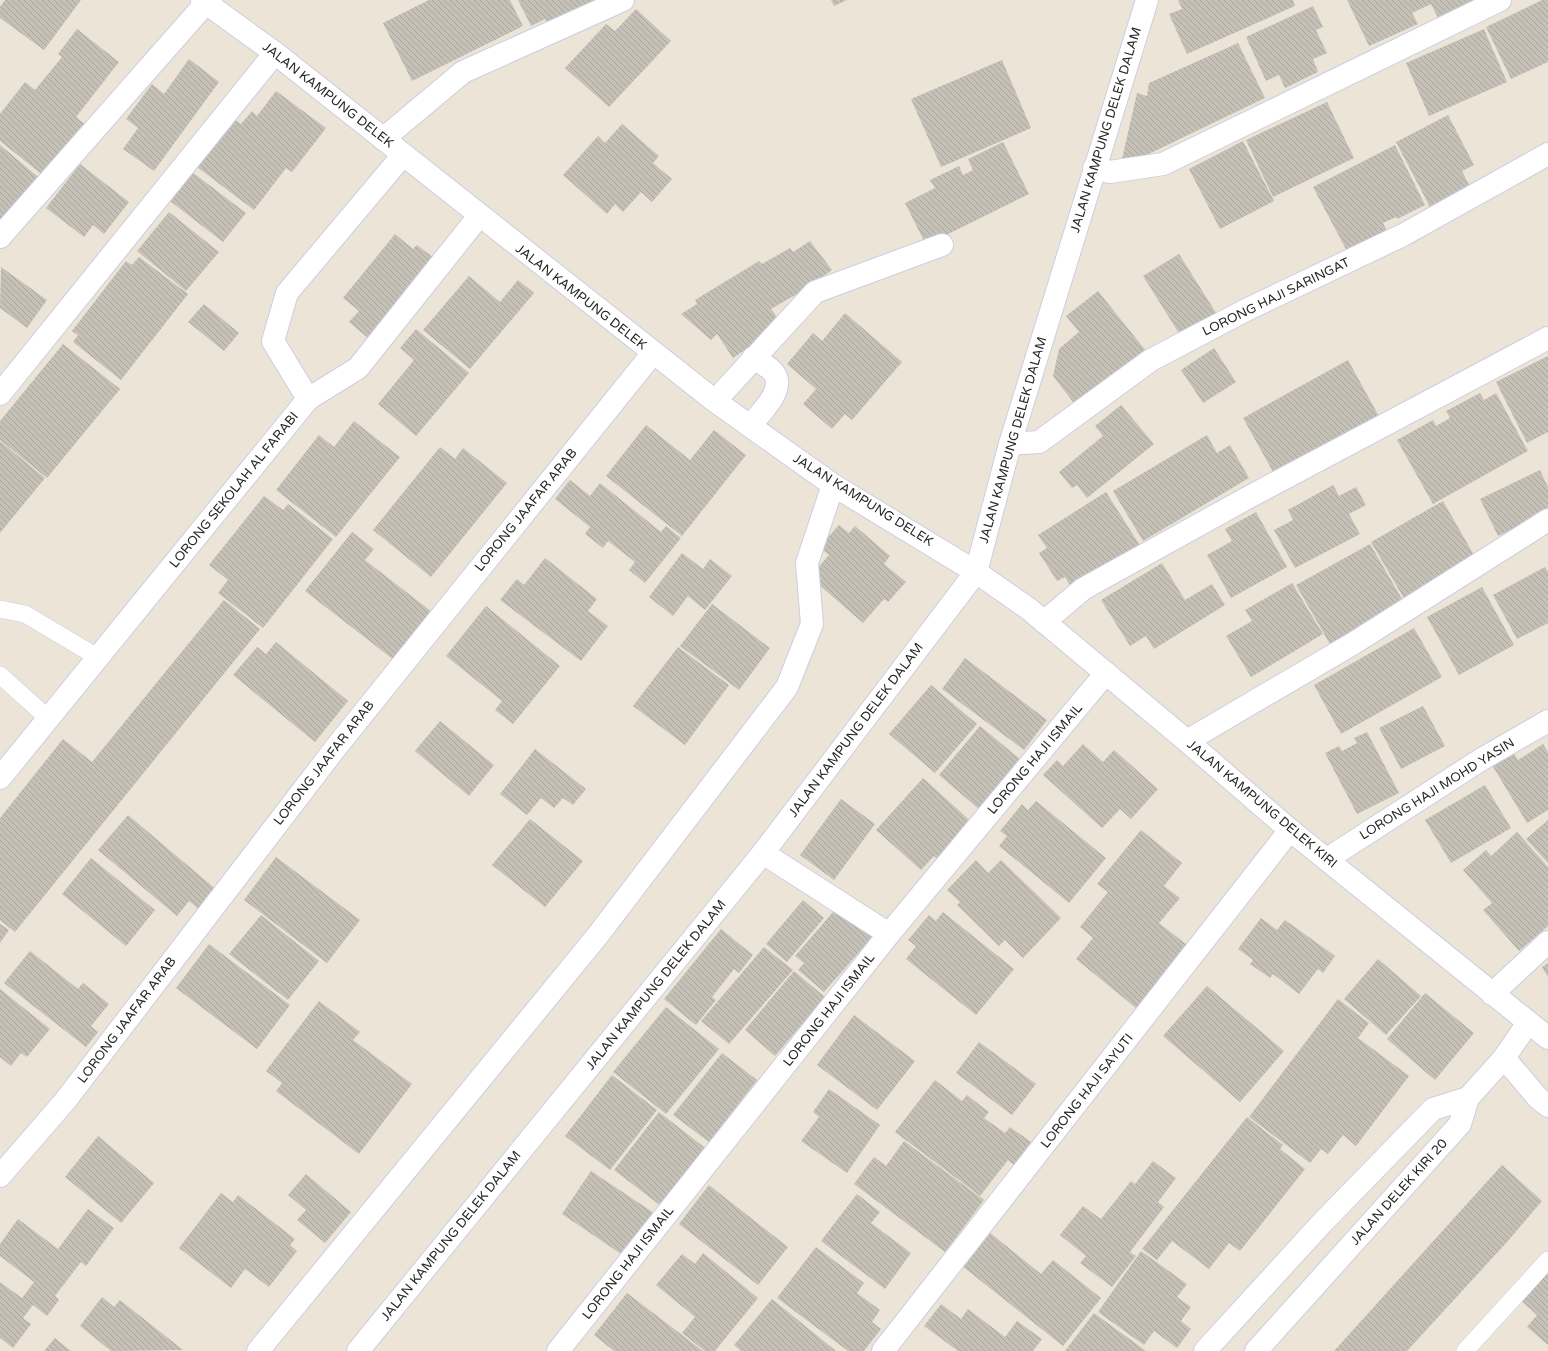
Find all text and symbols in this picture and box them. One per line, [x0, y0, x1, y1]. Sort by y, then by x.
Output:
street label: JALAN KAMPUNG DELEK DALAM [1067, 25, 1145, 235]
street label: JALAN KAMPUNG DELEK [259, 39, 397, 151]
street label: JALAN KAMPUNG DELEK [512, 241, 650, 353]
street label: LORONG HAJI SARINGAT [1200, 254, 1352, 340]
street label: JALAN KAMPUNG DELEK DALAM [976, 335, 1050, 545]
street label: LORONG SEKOLAH AL FARABI [166, 409, 302, 571]
street label: LORONG JAAFAR ARAB [471, 445, 581, 575]
street label: JALAN KAMPUNG DELEK [790, 450, 936, 550]
street label: JALAN KAMPUNG DELEK DALAM [785, 640, 927, 820]
street label: LORONG JAAFAR ARAB [270, 697, 378, 829]
street label: LORONG HAJI ISMAIL [984, 700, 1086, 818]
street label: LORONG HAJI MOHD YASIN [1357, 735, 1517, 843]
street label: JALAN KAMPUNG DELEK KIRI [1184, 737, 1340, 871]
street label: JALAN KAMPUNG DELEK DALAM [582, 897, 730, 1073]
street label: LORONG HAJI ISMAIL [780, 950, 879, 1070]
street label: LORONG JAAFAR ARAB [74, 954, 180, 1086]
street label: LORONG HAJI SAYUTI [1037, 1031, 1137, 1151]
street label: JALAN DELEK KIRI 20 [1347, 1136, 1451, 1248]
street label: JALAN KAMPUNG DELEK DALAM [377, 1148, 525, 1324]
street label: LORONG HAJI ISMAIL [579, 1203, 678, 1323]

